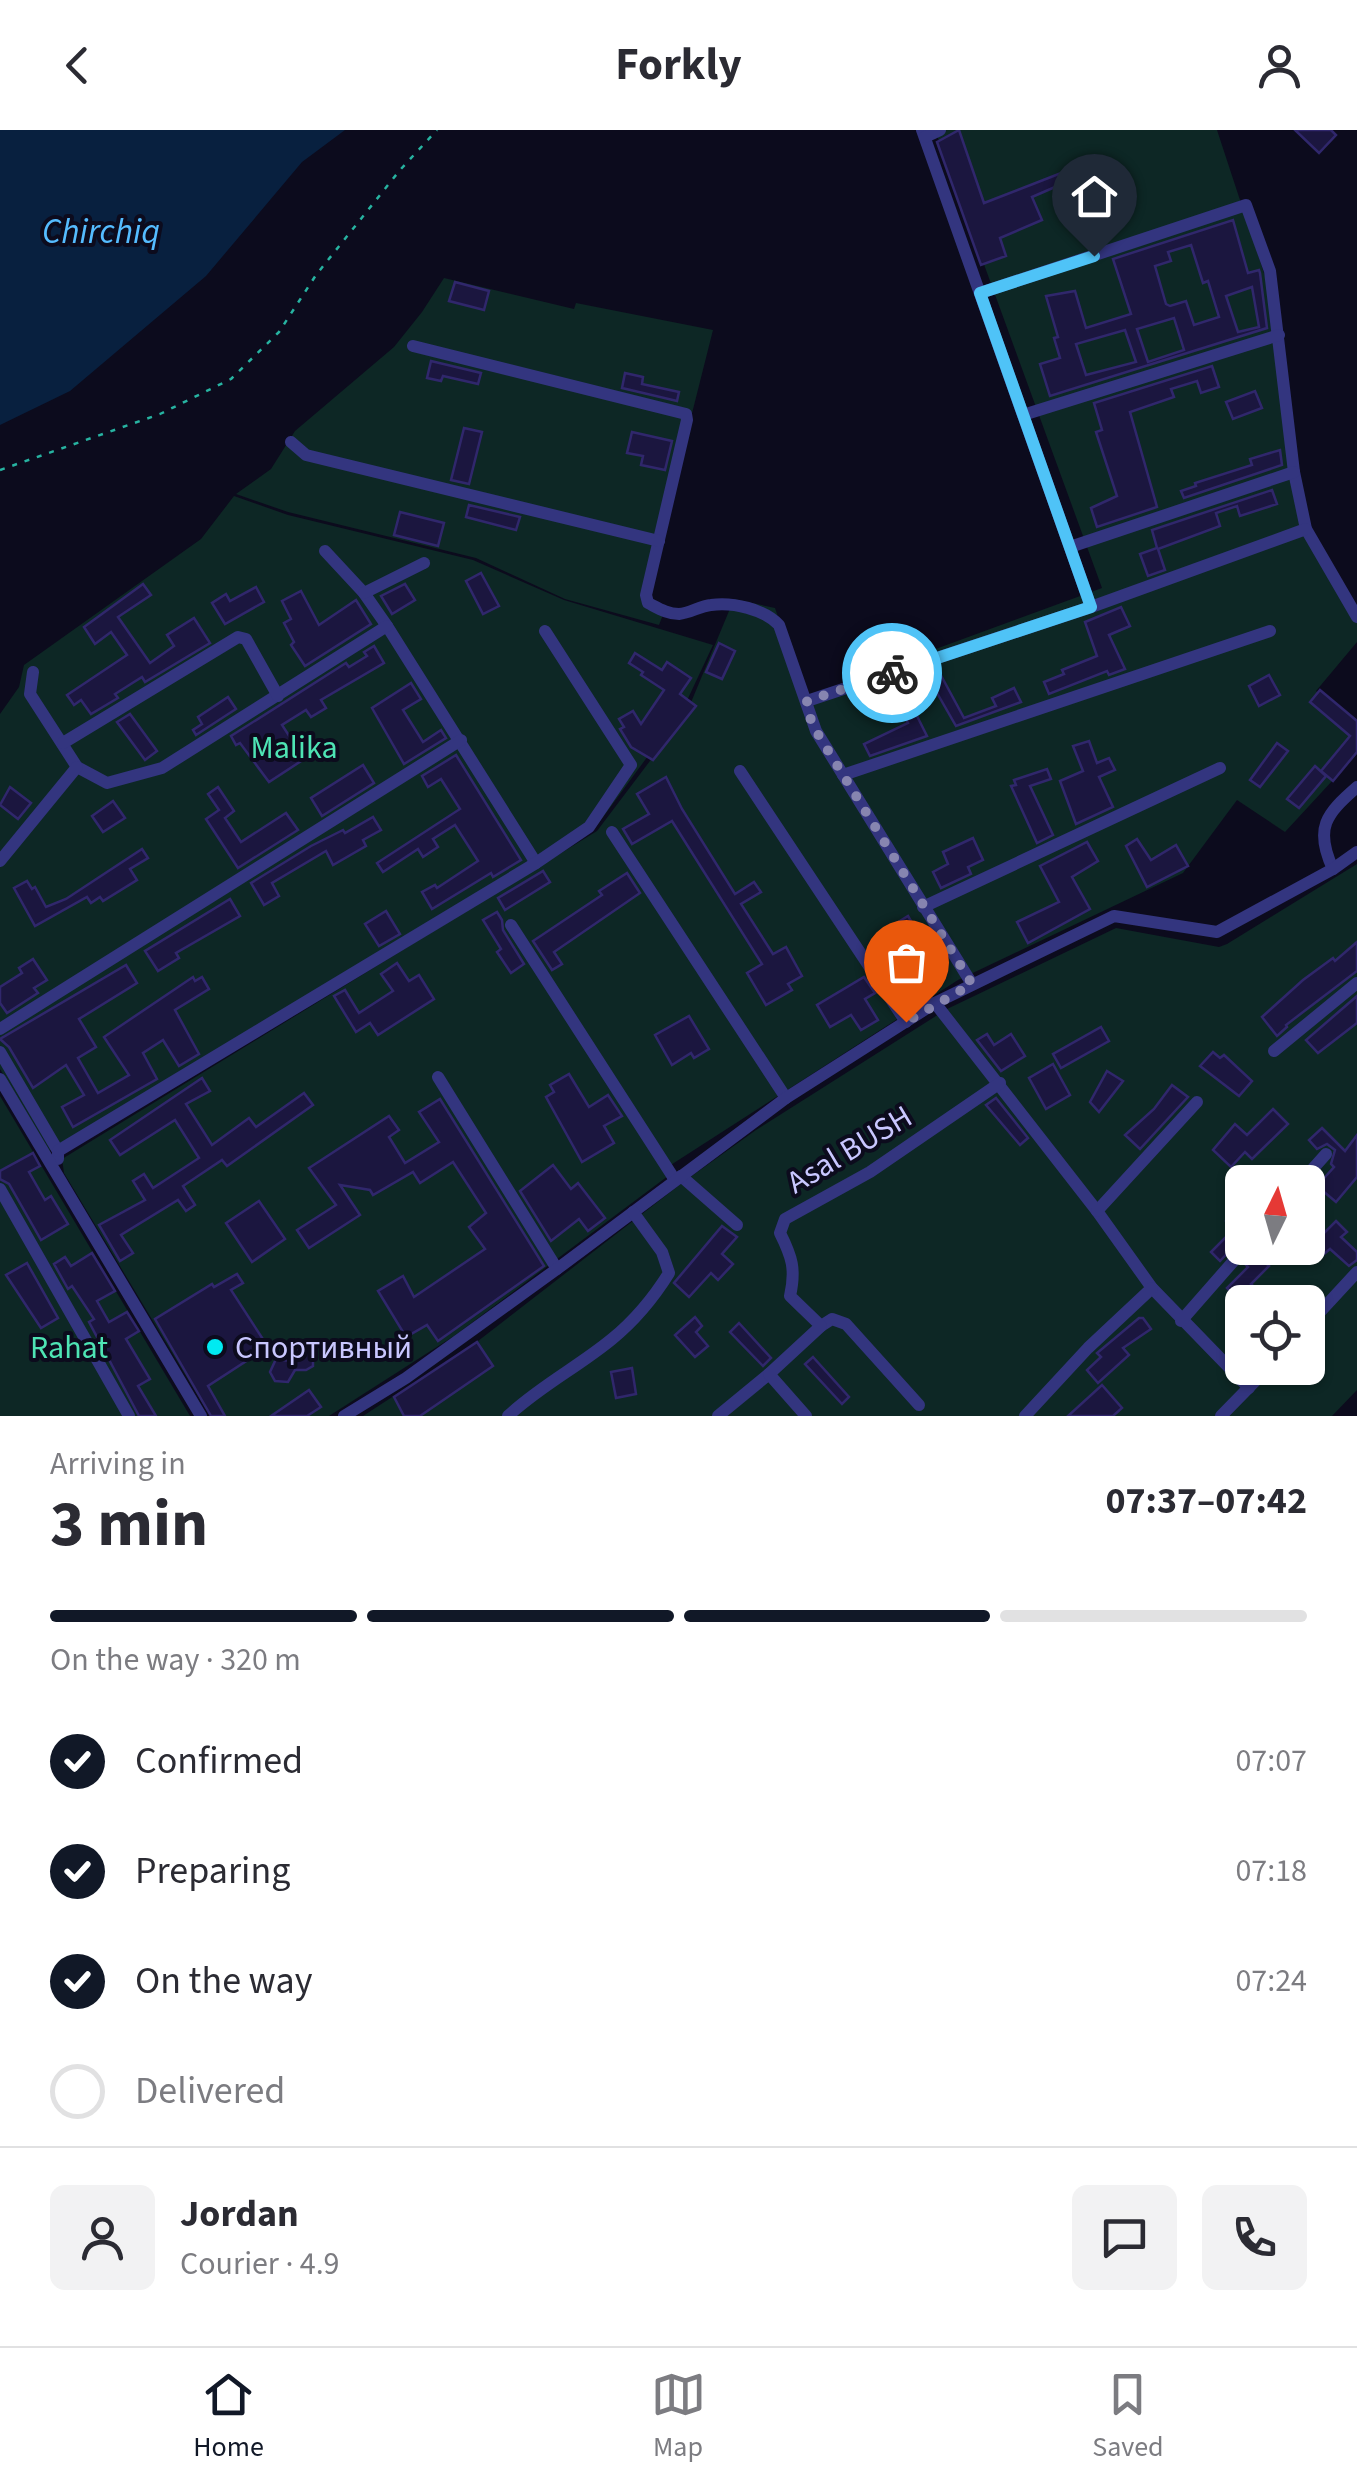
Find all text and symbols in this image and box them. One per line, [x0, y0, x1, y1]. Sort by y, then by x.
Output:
text: Forkly [615, 33, 742, 97]
icon: back [50, 38, 105, 93]
icon: person [1252, 38, 1307, 93]
pin [1052, 154, 1137, 257]
icon: home [1067, 169, 1122, 224]
water label: Chirchiq [42, 207, 160, 257]
courier [842, 623, 942, 723]
icon: bike [865, 646, 920, 701]
park label: Malika [250, 725, 338, 771]
pin [864, 920, 949, 1023]
icon: bag [879, 935, 934, 990]
street label: Asal BUSH [778, 1094, 921, 1205]
north arrow [1225, 1165, 1325, 1265]
map controls [1225, 1165, 1325, 1385]
button: locate [1225, 1285, 1325, 1385]
park label: Rahat [30, 1325, 108, 1371]
place label: Спортивный [235, 1325, 412, 1371]
marker: Спортивный [204, 1336, 226, 1358]
text: Arriving in [50, 1441, 186, 1487]
text: 07:37–07:42 [1105, 1474, 1307, 1528]
text: 3 min [50, 1478, 208, 1571]
text: On the way · 320 m [50, 1637, 301, 1683]
icon: check [50, 1734, 105, 1789]
text: Confirmed [135, 1734, 303, 1788]
text: 07:07 [1235, 1738, 1307, 1784]
icon: check [50, 1844, 105, 1899]
text: Preparing [135, 1844, 290, 1898]
text: 07:18 [1235, 1848, 1307, 1894]
icon: check [50, 1954, 105, 2009]
text: On the way [135, 1954, 312, 2008]
text: 07:24 [1235, 1958, 1307, 2004]
text: Delivered [135, 2064, 285, 2118]
button: person [50, 2185, 155, 2290]
button: chat [1072, 2185, 1177, 2290]
button: phone [1202, 2185, 1307, 2290]
text: Jordan [180, 2187, 299, 2241]
text: Courier · 4.9 [180, 2241, 340, 2287]
tab: Home [193, 2367, 264, 2467]
tab: Map [651, 2367, 706, 2467]
tab: Saved [1092, 2367, 1164, 2467]

